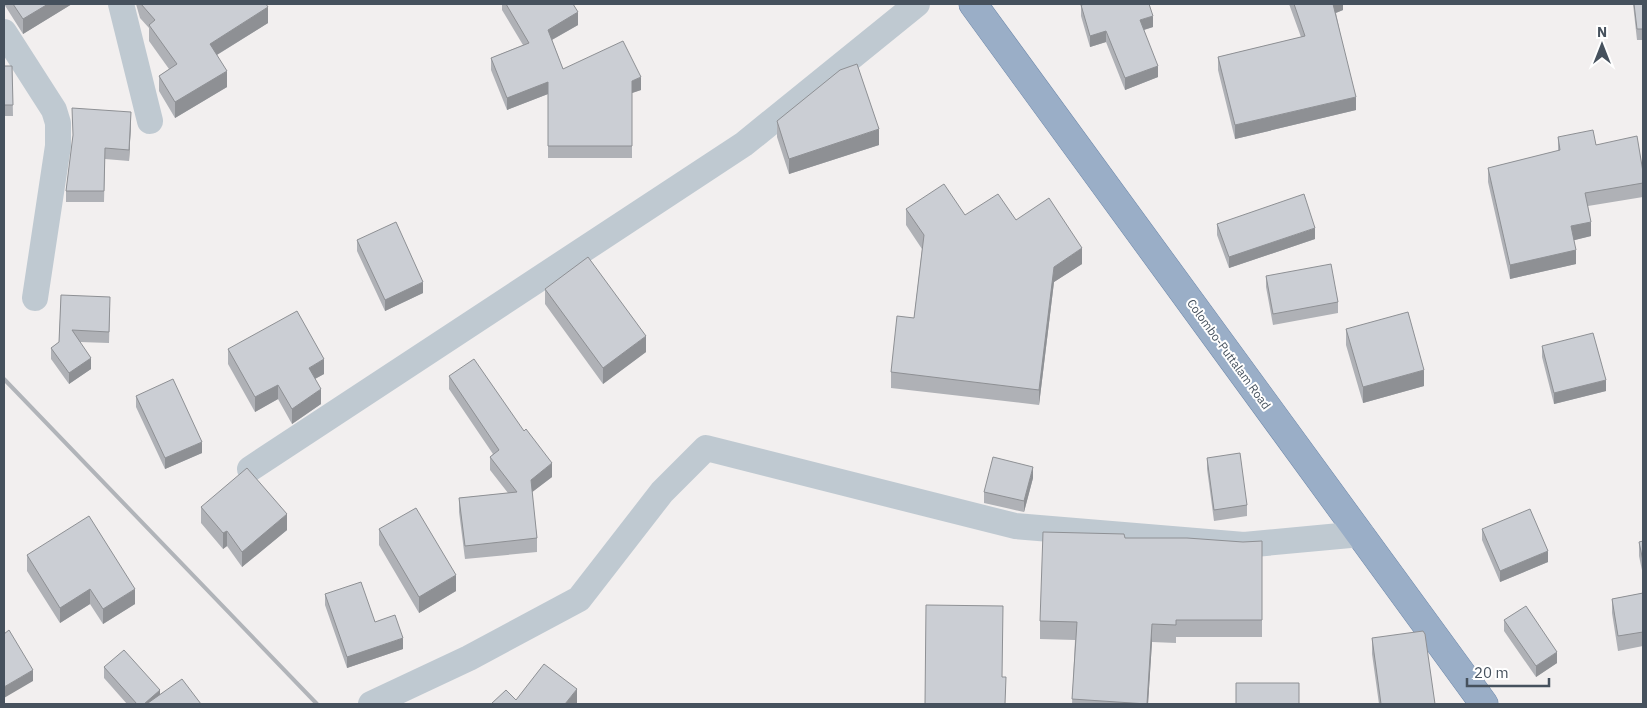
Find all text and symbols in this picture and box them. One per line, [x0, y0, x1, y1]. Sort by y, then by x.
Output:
north arrow [1577, 20, 1627, 70]
text: N [1597, 23, 1607, 41]
street label: Colombo-Puttalam Road [1184, 296, 1274, 412]
scale bar [1467, 656, 1550, 688]
text: 20 m [1474, 663, 1509, 682]

